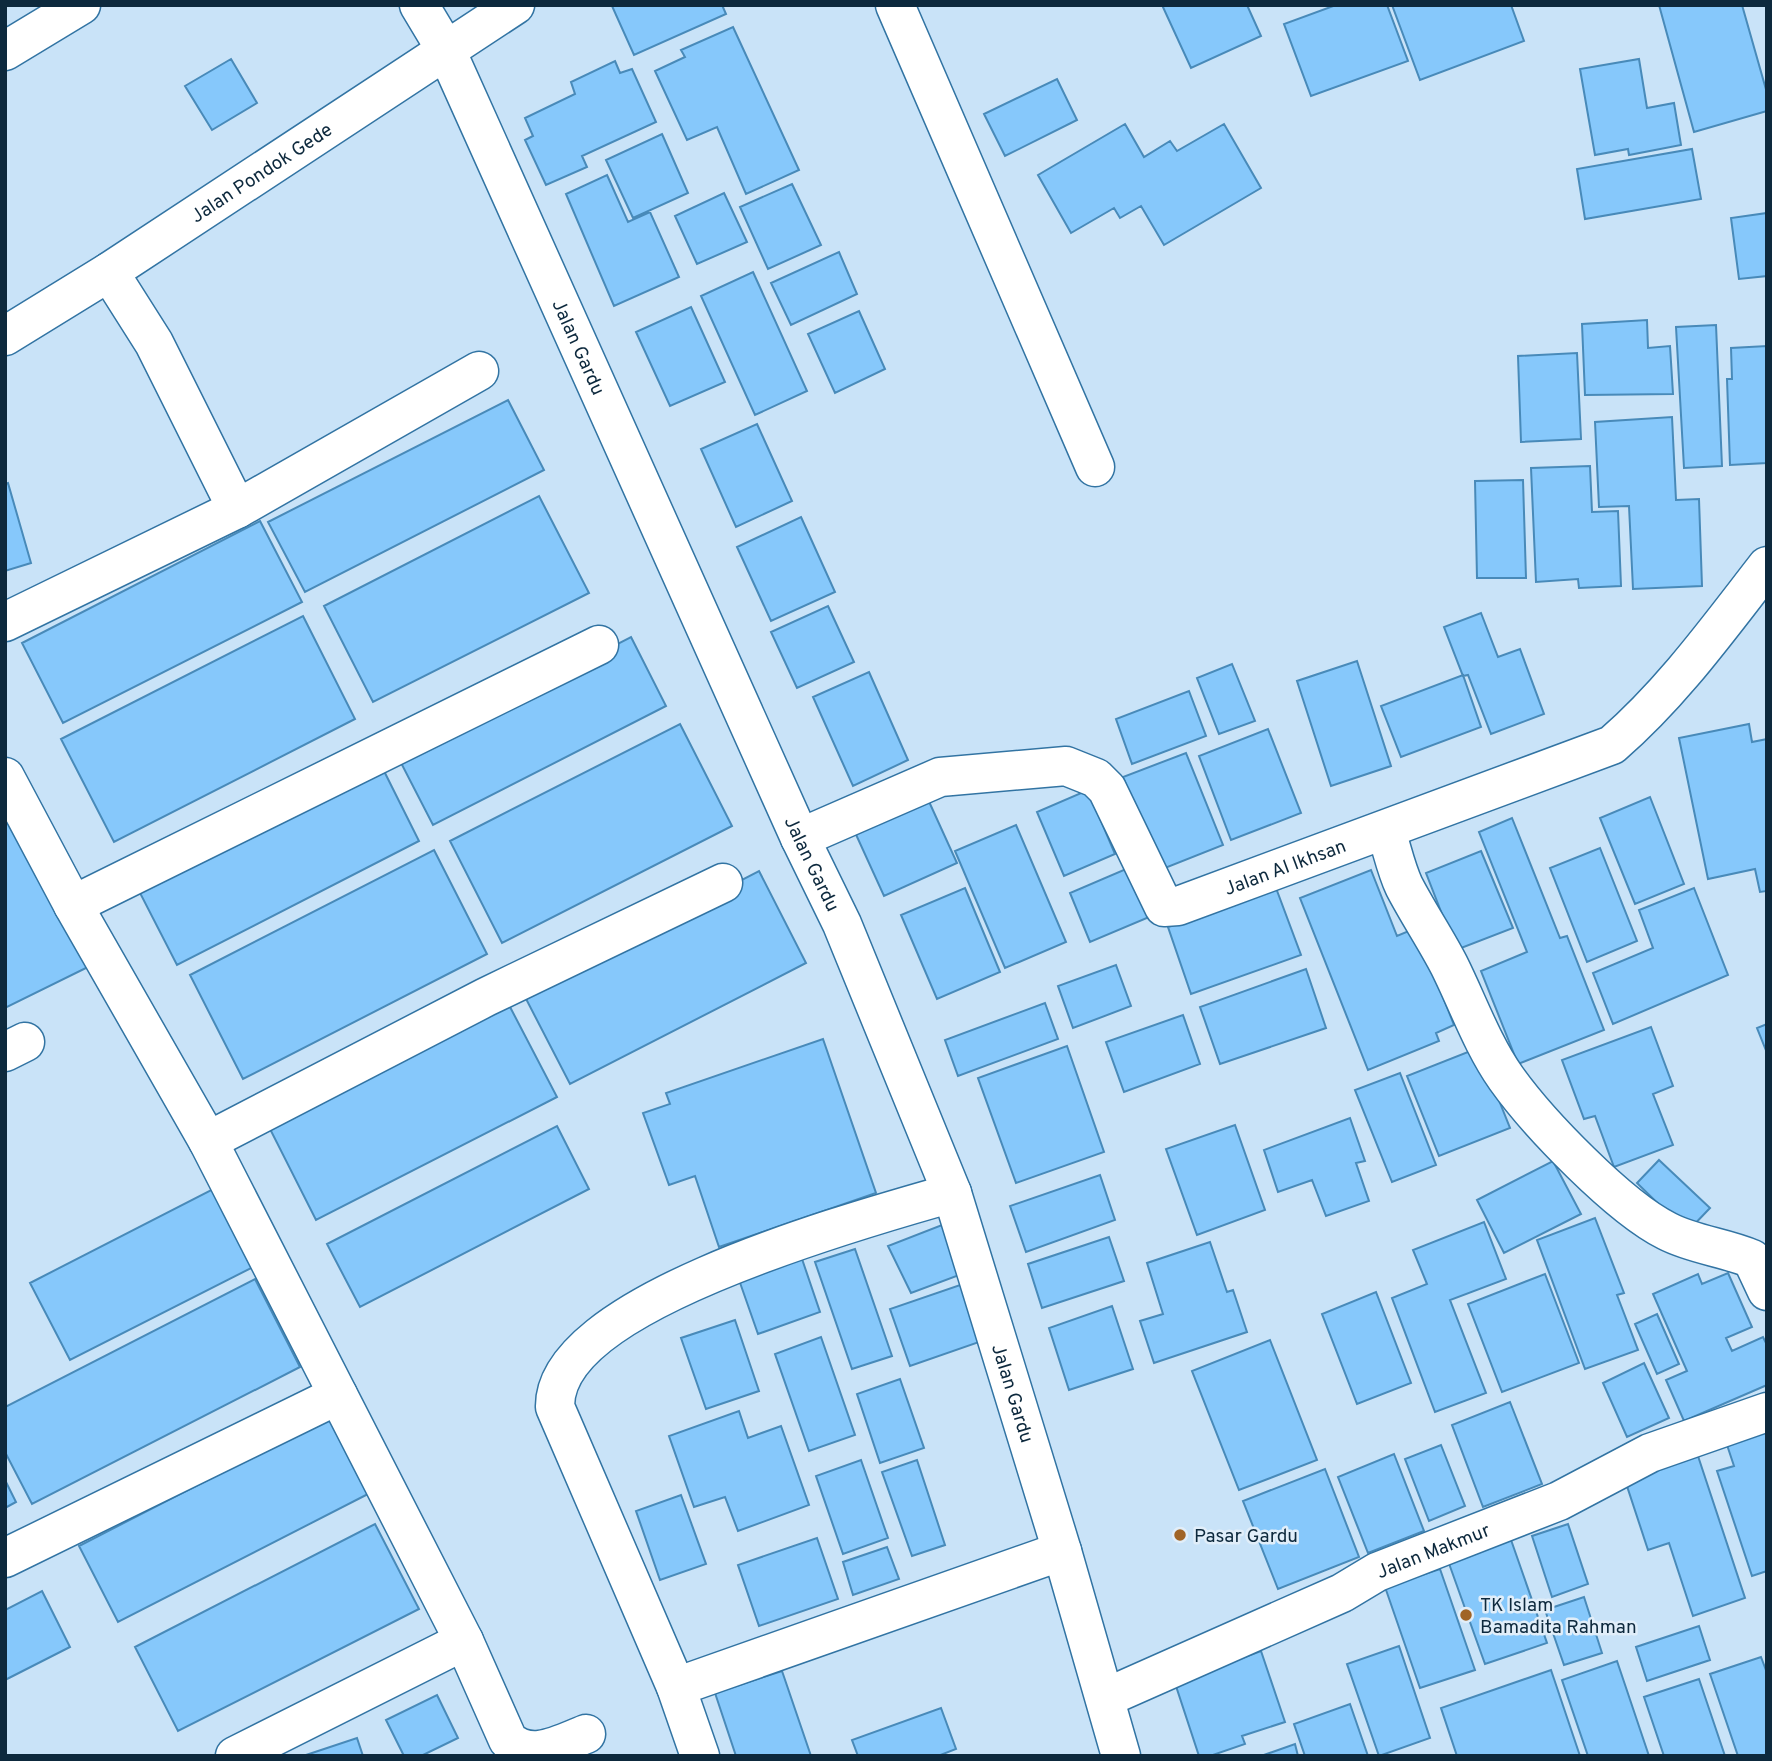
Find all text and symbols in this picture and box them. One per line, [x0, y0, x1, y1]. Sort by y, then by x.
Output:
street label: Jalan Pondok Gede [187, 118, 337, 229]
street label: Jalan Gardu [546, 296, 610, 399]
street label: Jalan Gardu [778, 813, 844, 916]
street label: Jalan Al Ikhsan [1221, 835, 1350, 902]
street label: Jalan Gardu [985, 1341, 1038, 1446]
street label: Jalan Makmur [1373, 1519, 1494, 1585]
place label: Pasar Gardu [1194, 1525, 1298, 1549]
marker: Pasar Gardu [1172, 1527, 1188, 1543]
place label: TK Islam Bamadita Rahman [1480, 1594, 1637, 1640]
marker: TK Islam Bamadita Rahman [1458, 1607, 1474, 1623]

